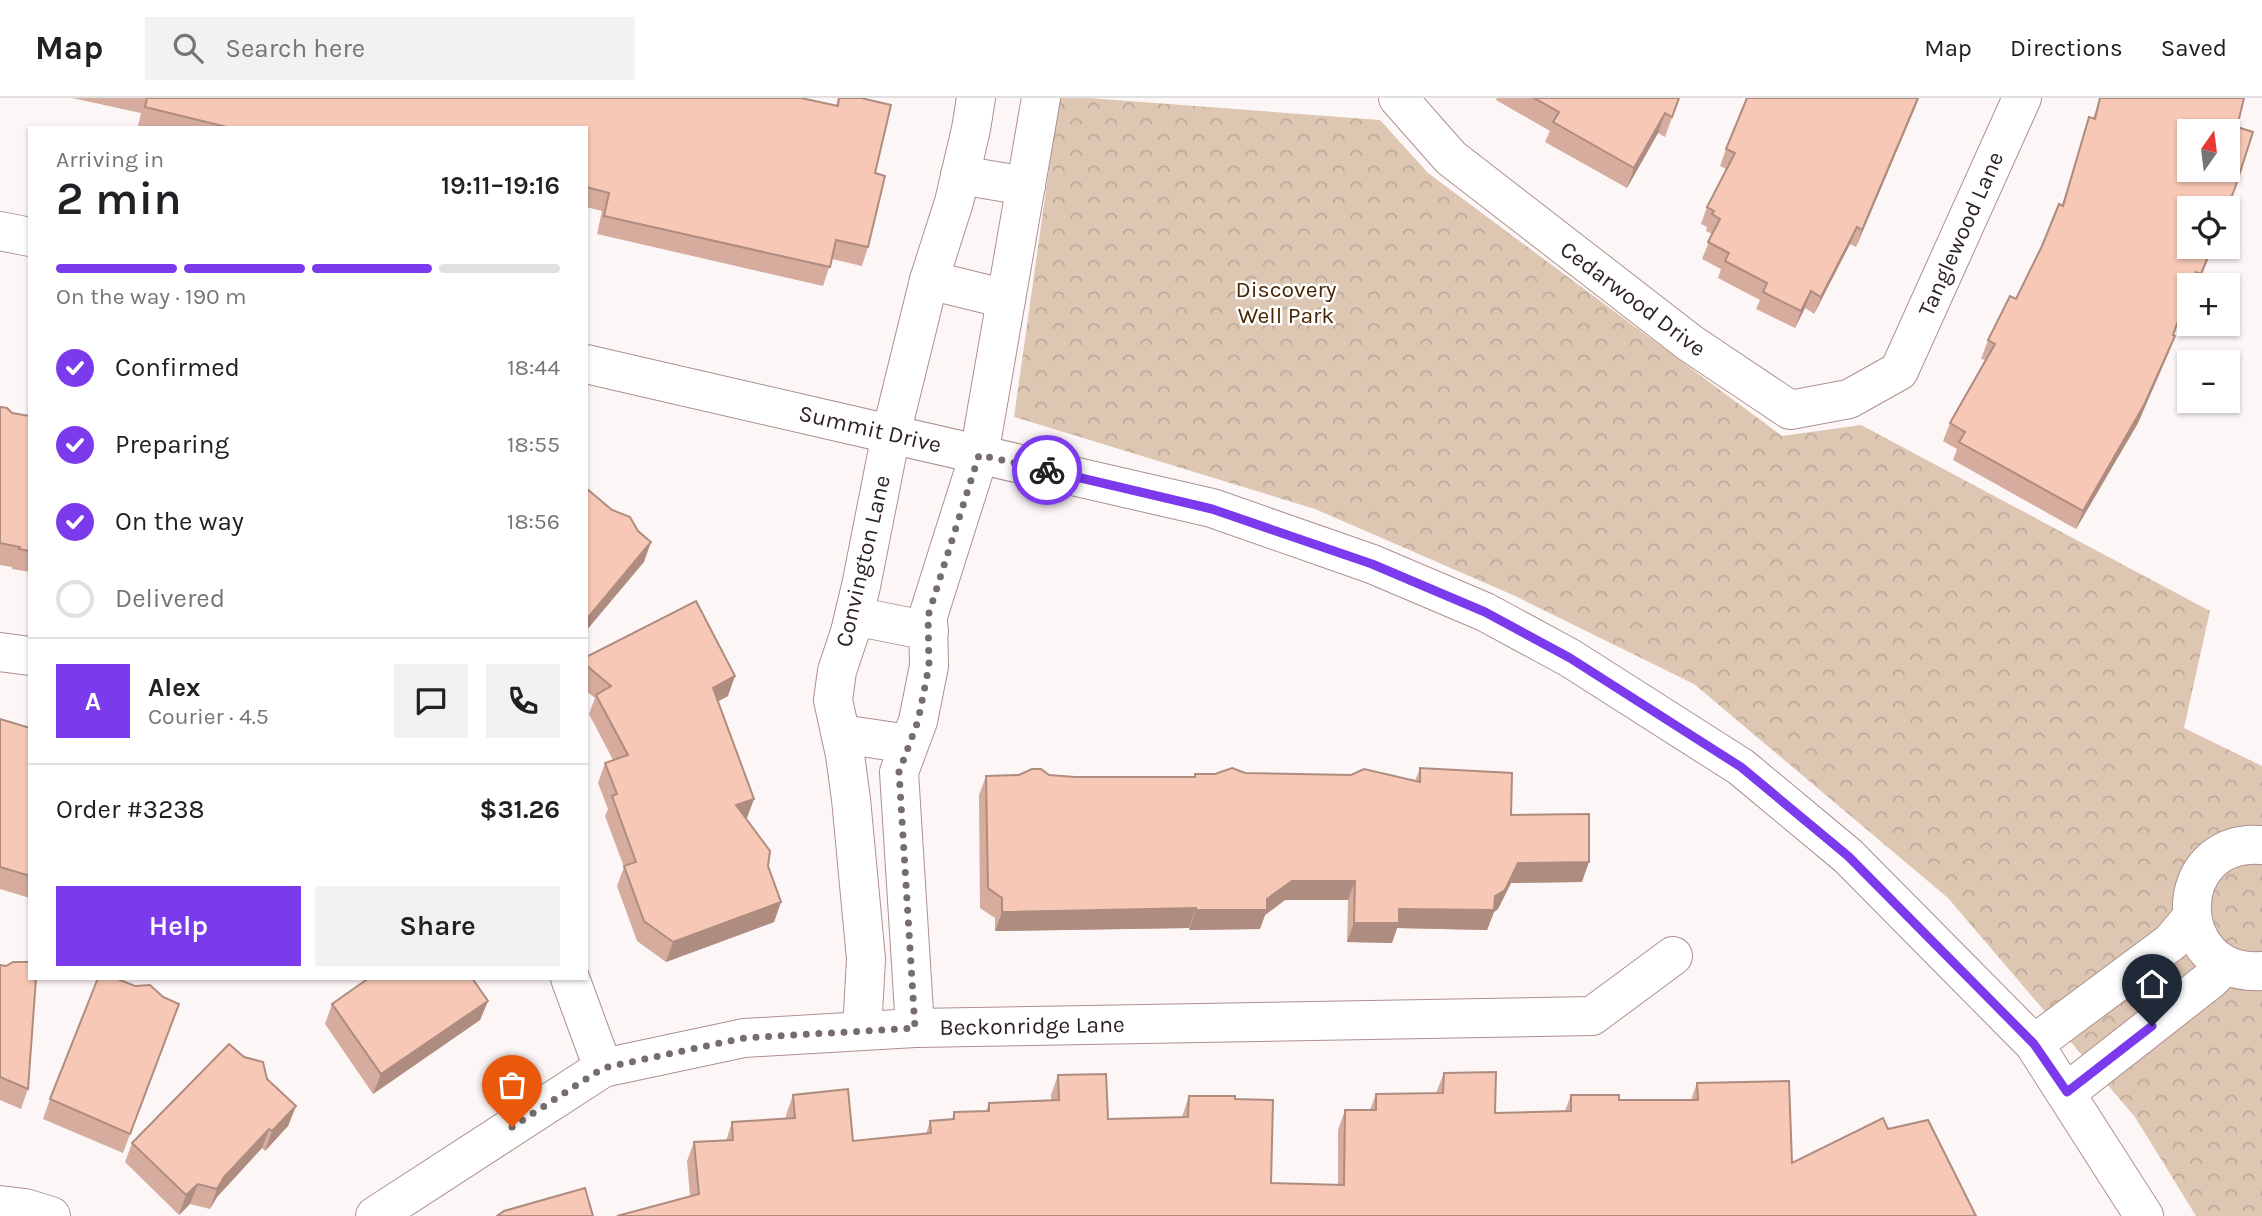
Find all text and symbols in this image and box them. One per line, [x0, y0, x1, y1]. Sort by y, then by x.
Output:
search box [145, 17, 635, 80]
text: Map [35, 29, 103, 67]
icon: search [169, 29, 207, 67]
text: Search here [225, 33, 365, 64]
text: Map [1924, 34, 1972, 62]
text: Directions [2010, 34, 2123, 62]
text: Saved [2161, 34, 2227, 62]
north arrow [2177, 119, 2240, 182]
map controls [2177, 119, 2240, 413]
text: Arriving in [56, 146, 164, 173]
street label: Tanglewood Lane [1913, 148, 2009, 320]
text: 19:11–19:16 [441, 170, 560, 201]
text: 2 min [56, 172, 182, 226]
button: locate [2177, 196, 2240, 259]
street label: Cedarwood Drive [1555, 236, 1711, 362]
button: + [2177, 273, 2240, 336]
park label: Discovery Well Park [1236, 276, 1337, 329]
text: On the way · 190 m [56, 283, 247, 310]
icon: check [56, 349, 94, 387]
button: − [2177, 350, 2240, 413]
text: Confirmed [115, 352, 240, 383]
text: 18:44 [507, 354, 560, 381]
street label: Summit Drive [796, 399, 944, 459]
icon: check [56, 426, 94, 464]
text: Preparing [115, 429, 229, 460]
text: 18:55 [507, 431, 560, 458]
courier [1012, 435, 1082, 505]
icon: bike [1028, 451, 1066, 489]
street label: Convington Lane [830, 472, 896, 650]
icon: check [56, 503, 94, 541]
text: On the way [115, 506, 244, 537]
text: 18:56 [507, 508, 560, 535]
text: Delivered [115, 583, 225, 614]
button: chat [394, 664, 468, 738]
button: phone [486, 664, 560, 738]
text: Alex [148, 672, 200, 703]
text: A [85, 686, 101, 717]
text: Courier · 4.5 [148, 703, 269, 730]
text: Order #3238 [56, 794, 205, 825]
text: $31.26 [480, 794, 560, 825]
button: Help [56, 886, 301, 966]
button: Share [315, 886, 560, 966]
pin [2122, 954, 2182, 1026]
icon: home [2133, 965, 2171, 1003]
street label: Beckonridge Lane [939, 1011, 1125, 1041]
pin [482, 1055, 542, 1127]
icon: bag [493, 1066, 531, 1104]

